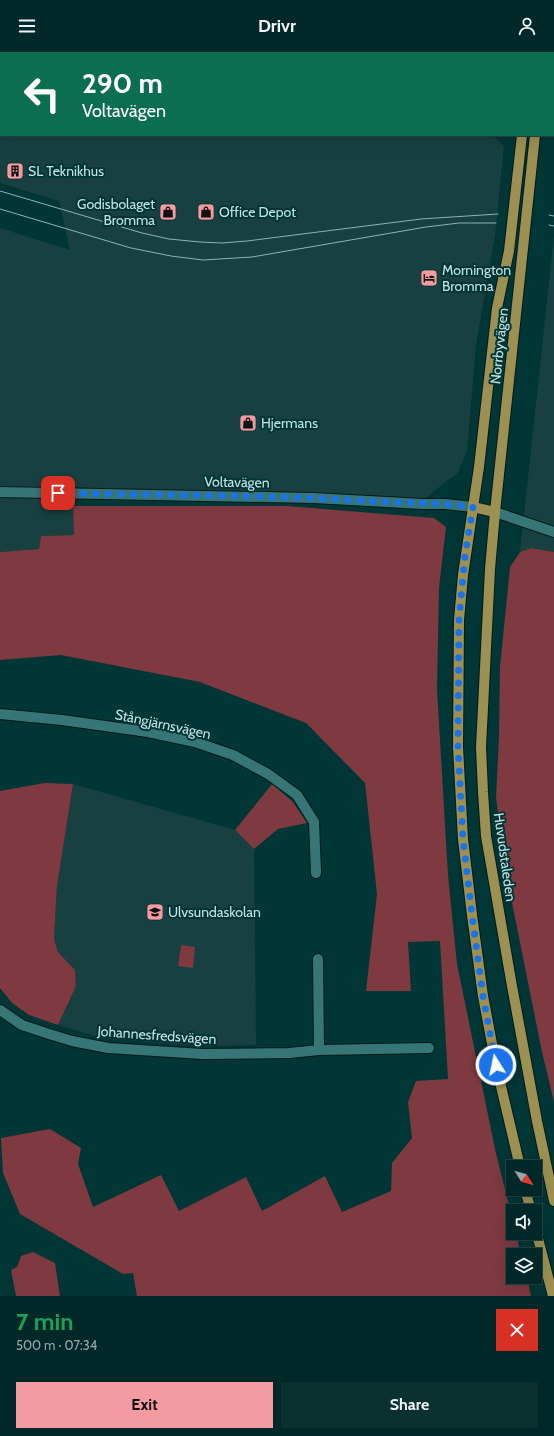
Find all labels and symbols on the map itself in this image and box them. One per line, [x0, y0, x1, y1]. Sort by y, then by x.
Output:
building icon: SL Teknikhus [5, 161, 25, 181]
place label: SL Teknikhus [28, 162, 104, 180]
place label: Godisbolaget Bromma [77, 195, 155, 229]
shop icon: Godisbolaget Bromma [158, 202, 178, 222]
shop icon: Office Depot [196, 202, 216, 222]
place label: Office Depot [219, 203, 296, 221]
place label: Mornington Bromma [442, 261, 511, 295]
hotel icon: Mornington Bromma [419, 268, 439, 288]
street label: Norrbyvägen [486, 307, 512, 385]
shop icon: Hjermans [238, 413, 258, 433]
place label: Hjermans [261, 414, 318, 432]
street label: Voltavägen [204, 472, 270, 492]
pin [41, 476, 75, 510]
street label: Stångjärnsvägen [113, 705, 213, 743]
street label: Huvudstaleden [490, 811, 520, 903]
school or university icon: Ulvsundaskolan [145, 902, 165, 922]
place label: Ulvsundaskolan [168, 903, 261, 921]
street label: Johannesfredsvägen [96, 1022, 217, 1048]
position arrow [475, 1044, 517, 1086]
north arrow [506, 1160, 542, 1196]

